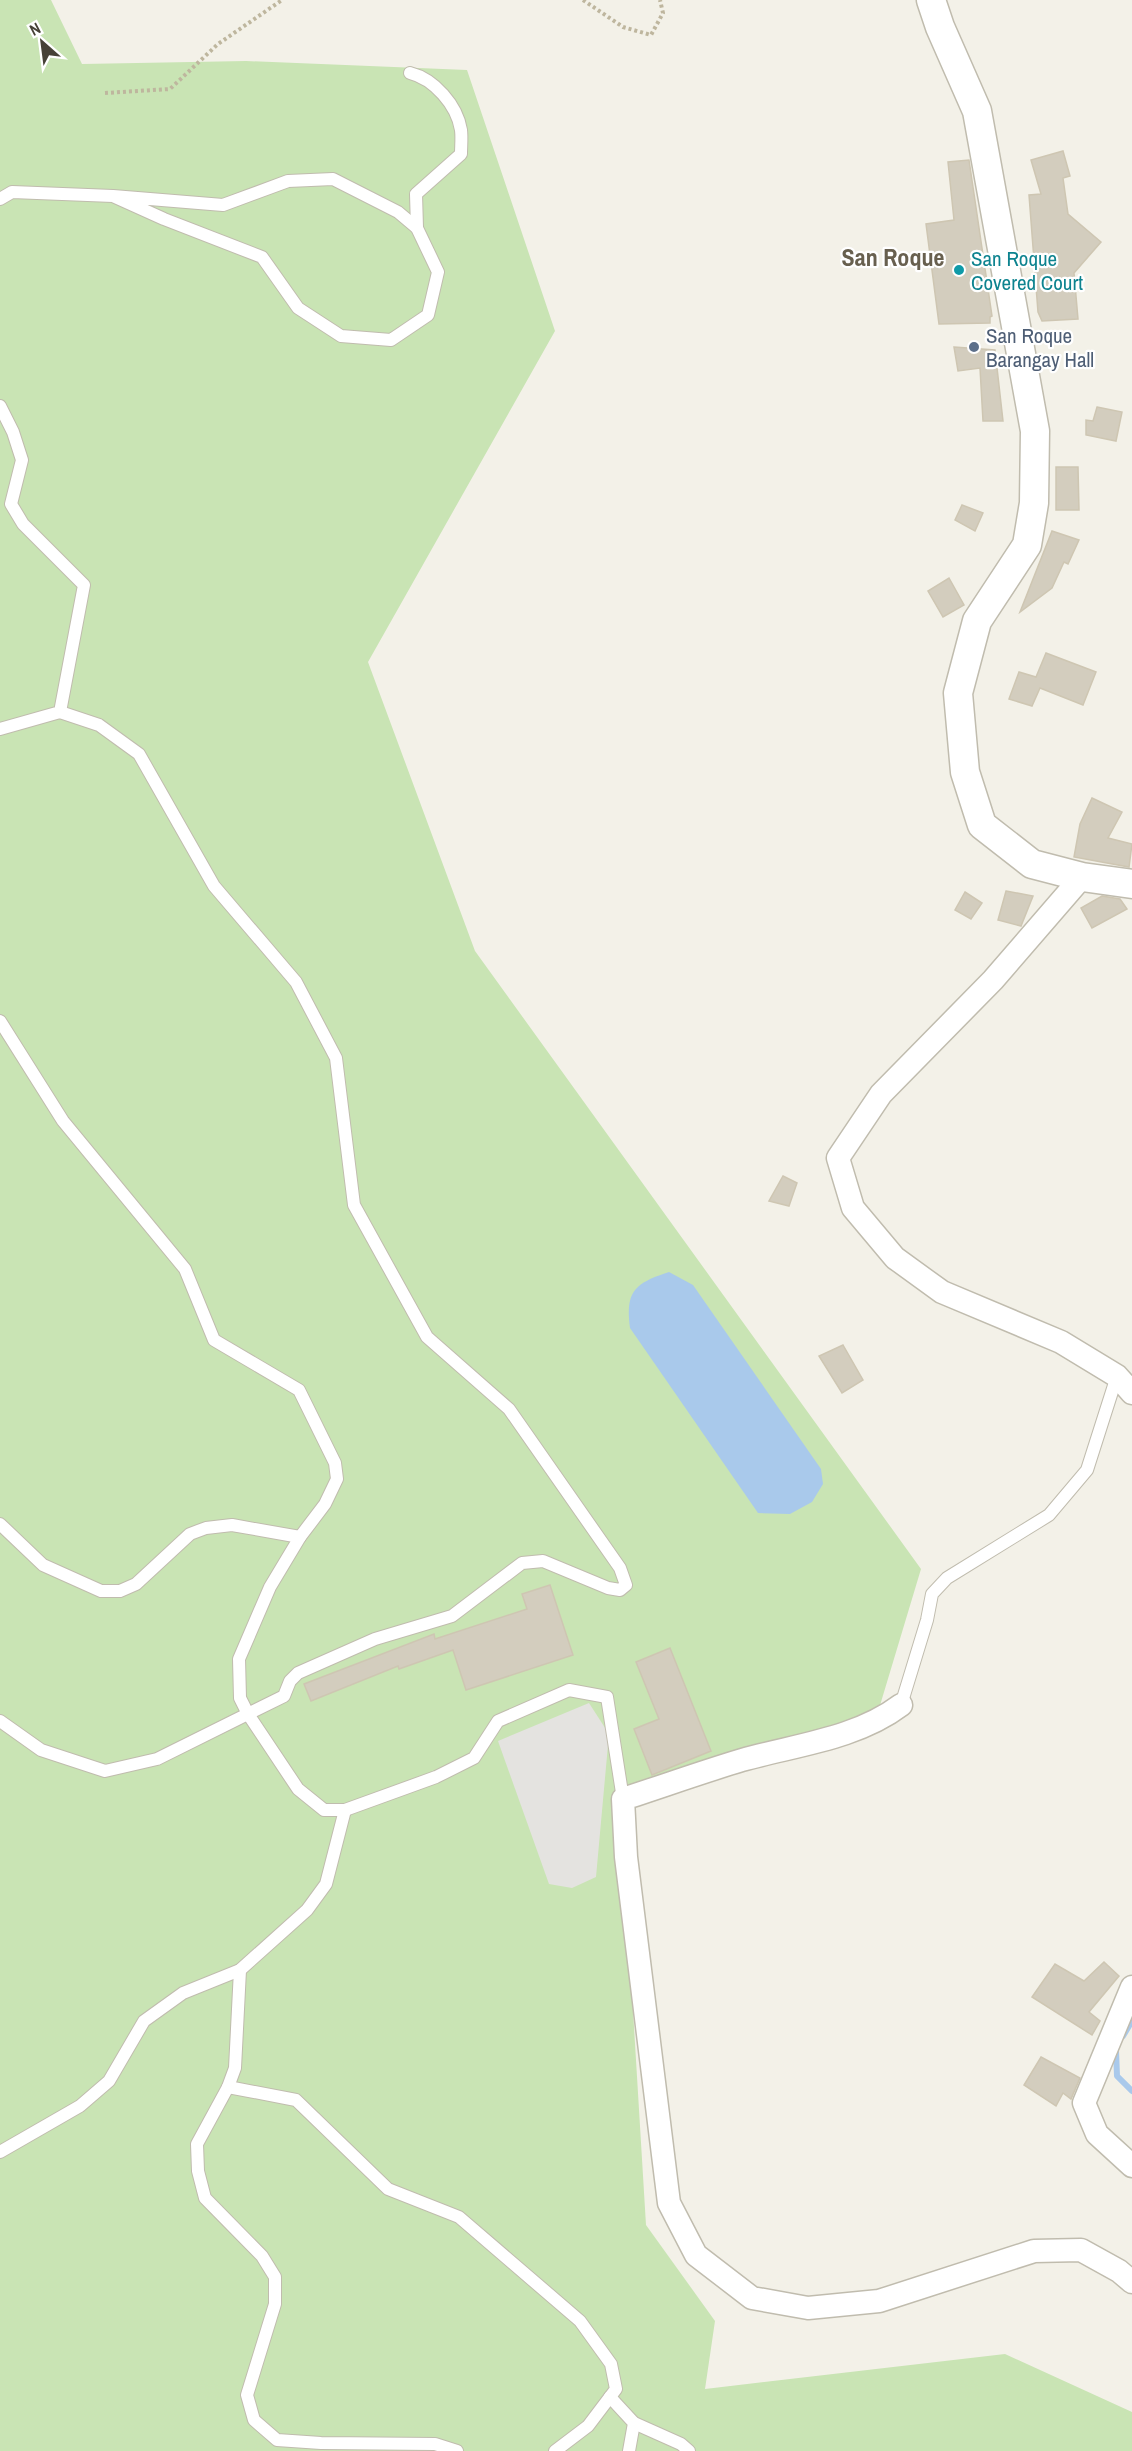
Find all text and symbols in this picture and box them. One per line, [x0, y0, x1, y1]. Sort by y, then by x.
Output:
north arrow [12, 12, 72, 72]
text: N [26, 17, 44, 41]
district label: San Roque [842, 241, 944, 273]
place label: San Roque Covered Court [971, 244, 1083, 297]
marker: San Roque Covered Court [952, 263, 966, 277]
place label: San Roque Barangay Hall [986, 321, 1094, 374]
marker: San Roque Barangay Hall [967, 340, 981, 354]

